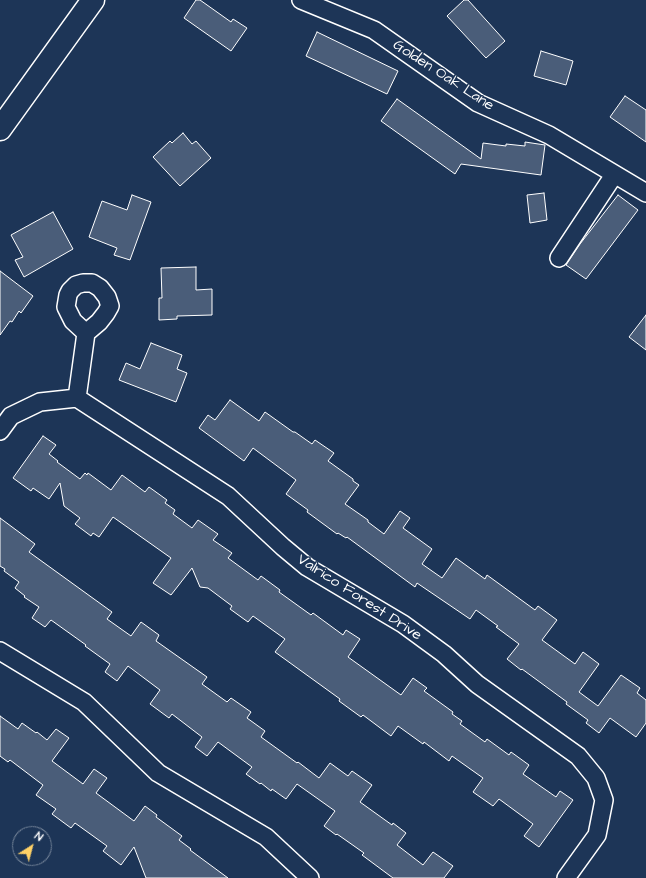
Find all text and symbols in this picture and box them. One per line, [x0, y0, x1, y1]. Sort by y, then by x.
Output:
street label: Golden Oak Lane [389, 37, 497, 115]
street label: Valrico Forest Drive [293, 551, 425, 645]
north arrow [12, 826, 52, 866]
text: N [32, 829, 46, 845]

